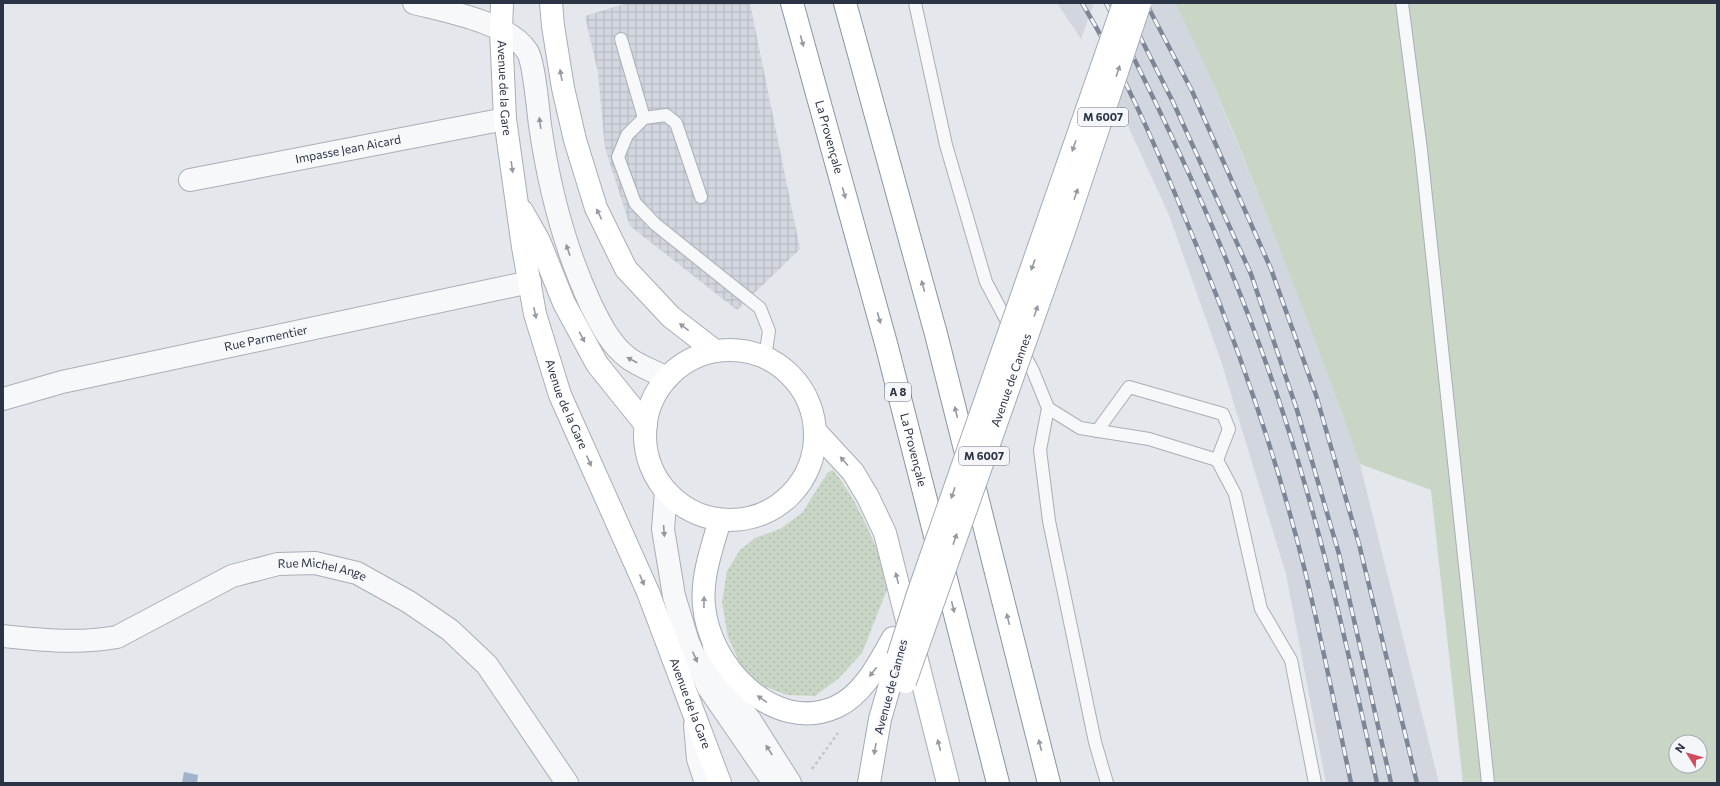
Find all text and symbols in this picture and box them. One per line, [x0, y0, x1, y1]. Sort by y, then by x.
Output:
one-way arrow [800, 34, 806, 47]
street label: Avenue de la Gare [495, 40, 515, 136]
one-way arrow [1115, 65, 1121, 77]
one-way arrow [558, 69, 564, 81]
street label: La Provençale [813, 99, 847, 175]
road number: M 6007 [1078, 108, 1128, 126]
one-way arrow [537, 117, 543, 129]
street label: Impasse Jean Aicard [294, 131, 402, 165]
one-way arrow [1071, 140, 1077, 152]
one-way arrow [509, 161, 515, 173]
one-way arrow [841, 187, 847, 199]
one-way arrow [1074, 188, 1080, 200]
one-way arrow [596, 208, 602, 220]
one-way arrow [565, 243, 571, 255]
one-way arrow [1029, 259, 1035, 271]
one-way arrow [920, 280, 926, 292]
one-way arrow [1033, 305, 1039, 317]
one-way arrow [533, 307, 539, 319]
one-way arrow [876, 313, 882, 325]
street label: Rue Parmentier [223, 322, 309, 353]
one-way arrow [679, 323, 690, 332]
one-way arrow [579, 331, 586, 343]
street label: Avenue de Cannes [988, 331, 1033, 428]
street label: Avenue de la Gare [543, 357, 591, 451]
one-way arrow [627, 357, 638, 363]
road number: A 8 [885, 383, 911, 401]
one-way arrow [953, 405, 959, 417]
street label: La Provençale [898, 411, 930, 488]
road number: M 6007 [959, 447, 1009, 465]
one-way arrow [586, 455, 592, 467]
one-way arrow [839, 456, 848, 467]
one-way arrow [950, 488, 956, 500]
one-way arrow [661, 525, 668, 537]
one-way arrow [952, 533, 958, 545]
street label: Rue Michel Ange [277, 555, 370, 583]
one-way arrow [893, 572, 899, 585]
one-way arrow [639, 574, 645, 585]
one-way arrow [701, 596, 708, 608]
one-way arrow [950, 601, 956, 613]
one-way arrow [1005, 613, 1011, 625]
street label: Avenue de Cannes [871, 638, 909, 736]
one-way arrow [692, 651, 698, 663]
street label: Avenue de la Gare [668, 656, 714, 750]
one-way arrow [869, 666, 877, 677]
one-way arrow [757, 695, 767, 703]
north arrow [1668, 734, 1708, 774]
one-way arrow [936, 739, 942, 751]
one-way arrow [1037, 739, 1043, 751]
text: N [1672, 740, 1687, 755]
one-way arrow [872, 743, 878, 755]
one-way arrow [766, 744, 773, 756]

